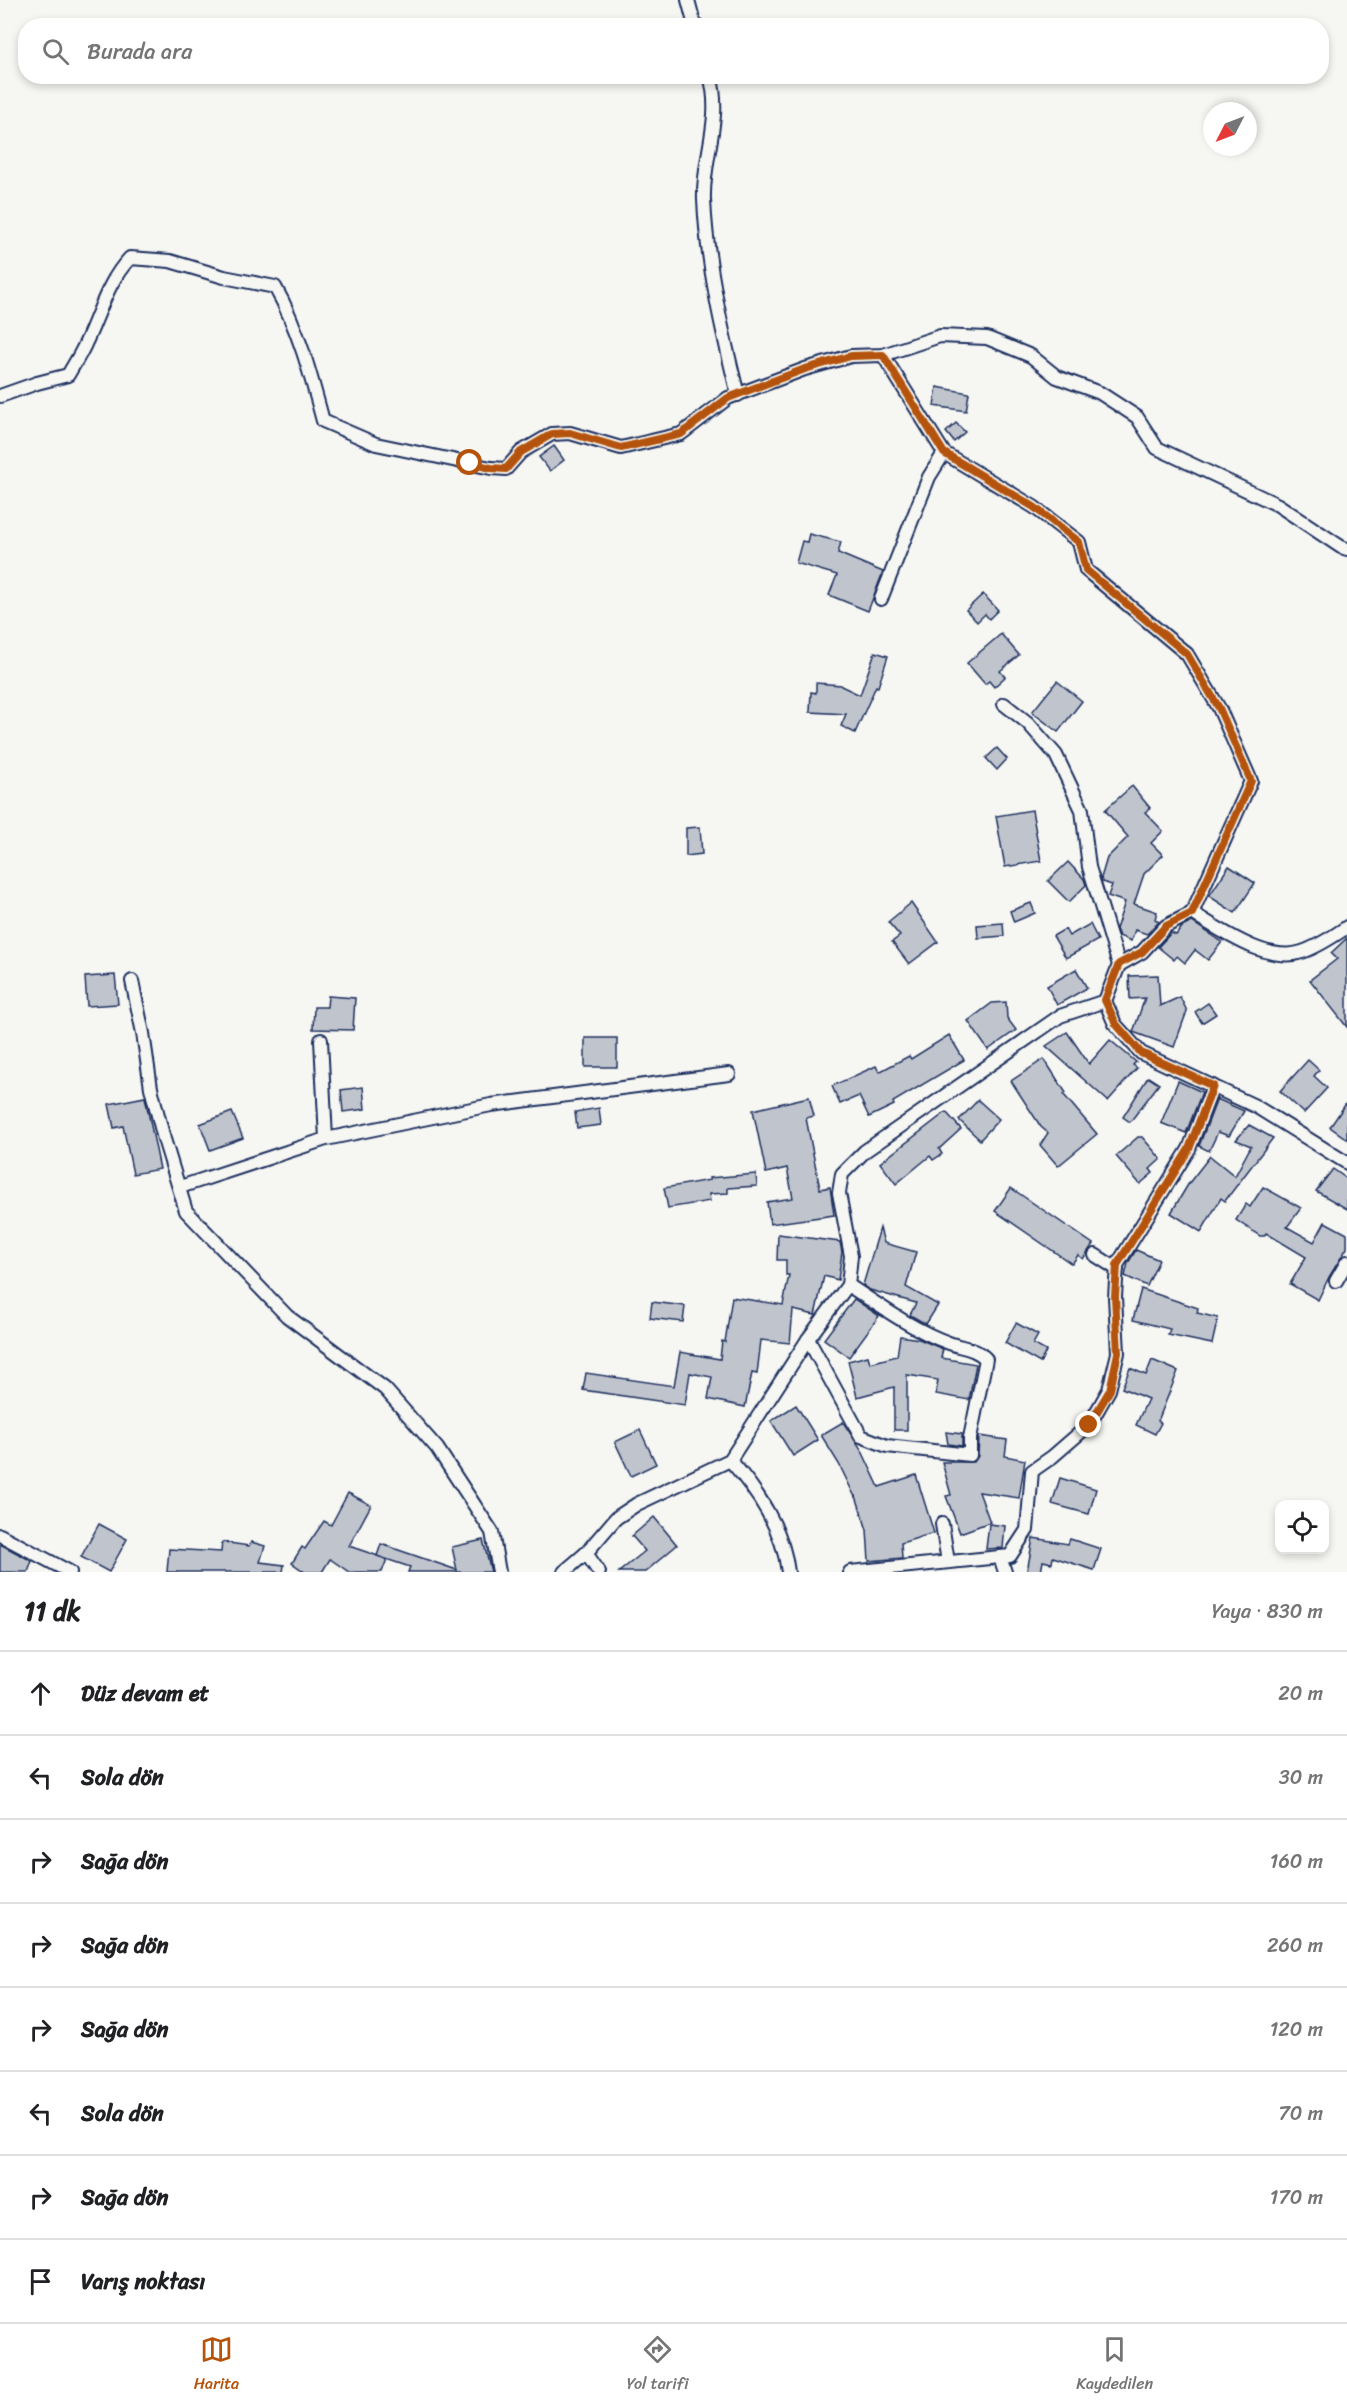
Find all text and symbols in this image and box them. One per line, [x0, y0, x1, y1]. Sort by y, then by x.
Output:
search box [18, 18, 1329, 84]
text: Burada ara [87, 32, 192, 71]
icon: search [39, 35, 72, 68]
north arrow [1203, 102, 1257, 156]
route start [456, 449, 482, 475]
route end [1075, 1411, 1101, 1437]
map controls [1275, 1500, 1329, 1554]
button: locate [1275, 1500, 1329, 1554]
text: 11 dk [24, 1588, 81, 1634]
text: Yaya · 830 m [1212, 1594, 1323, 1629]
text: Düz devam et [81, 1674, 209, 1713]
text: 20 m [1278, 1676, 1323, 1711]
icon: ahead [24, 1677, 57, 1710]
text: Sola dön [81, 1758, 164, 1797]
text: 30 m [1279, 1760, 1323, 1795]
icon: left [24, 1761, 57, 1794]
text: Sağa dön [81, 1842, 168, 1881]
text: 160 m [1270, 1844, 1323, 1879]
icon: right [24, 1845, 57, 1878]
text: Sağa dön [81, 1926, 168, 1965]
text: 260 m [1267, 1928, 1323, 1963]
icon: right [24, 1929, 57, 1962]
text: Sağa dön [81, 2010, 168, 2049]
text: 120 m [1270, 2012, 1323, 2047]
icon: right [24, 2013, 57, 2046]
text: Sola dön [81, 2094, 164, 2133]
text: 70 m [1278, 2096, 1323, 2131]
icon: left [24, 2097, 57, 2130]
text: Sağa dön [81, 2178, 168, 2217]
text: 170 m [1270, 2180, 1323, 2215]
icon: right [24, 2181, 57, 2214]
text: Varış noktası [81, 2262, 205, 2301]
icon: arrive [24, 2265, 57, 2298]
tab: Harita [194, 2333, 239, 2398]
tab: Yol tarifi [627, 2333, 689, 2398]
tab: Kaydedilen [1076, 2333, 1153, 2398]

